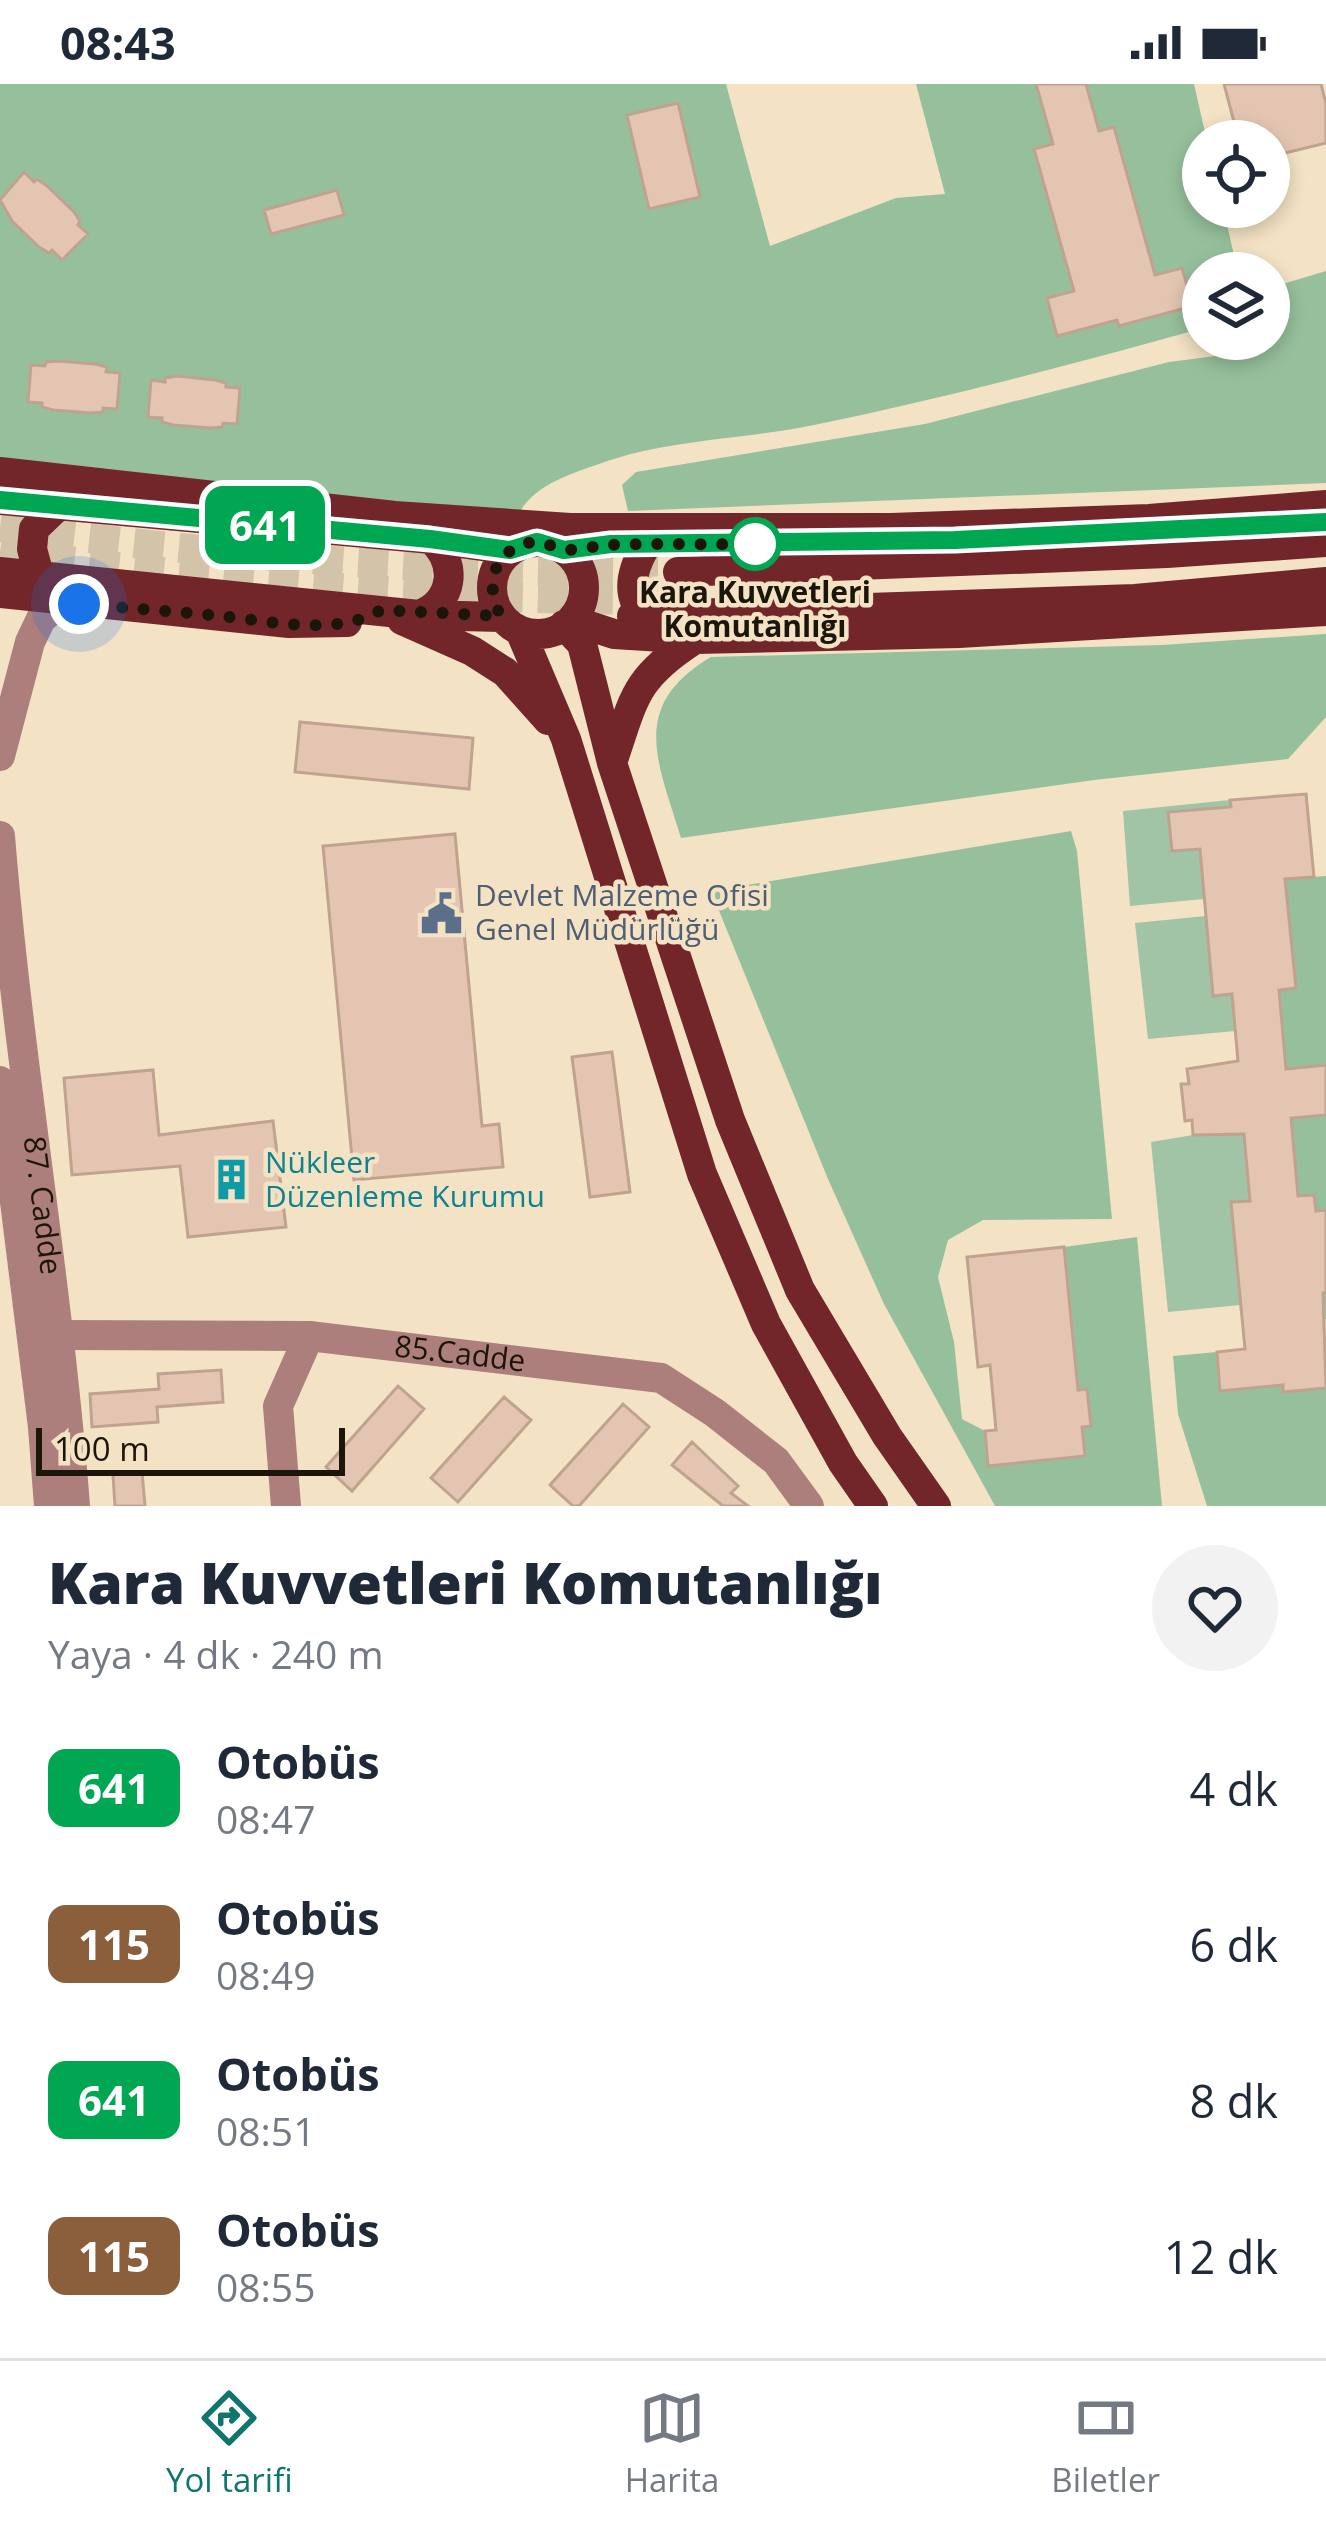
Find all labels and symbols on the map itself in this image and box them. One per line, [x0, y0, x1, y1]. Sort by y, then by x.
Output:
line badge: 641 [196, 486, 334, 564]
marker: Kara Kuvvetleri Komutanlığı [730, 519, 780, 569]
place label: Kara Kuvvetleri Komutanlığı [639, 571, 871, 646]
your location [49, 574, 109, 634]
place label: Devlet Malzeme Ofisi Genel Müdürlüğü [475, 874, 769, 949]
public building icon: Devlet Malzeme Ofisi Genel Müdürlüğü [418, 890, 464, 936]
street label: 87. Cadde [15, 1134, 73, 1277]
place label: Nükleer Düzenleme Kurumu [265, 1141, 545, 1216]
building icon: Nükleer Düzenleme Kurumu [208, 1157, 254, 1203]
street label: 85.Cadde [392, 1324, 528, 1381]
scale bar [36, 1422, 345, 1475]

